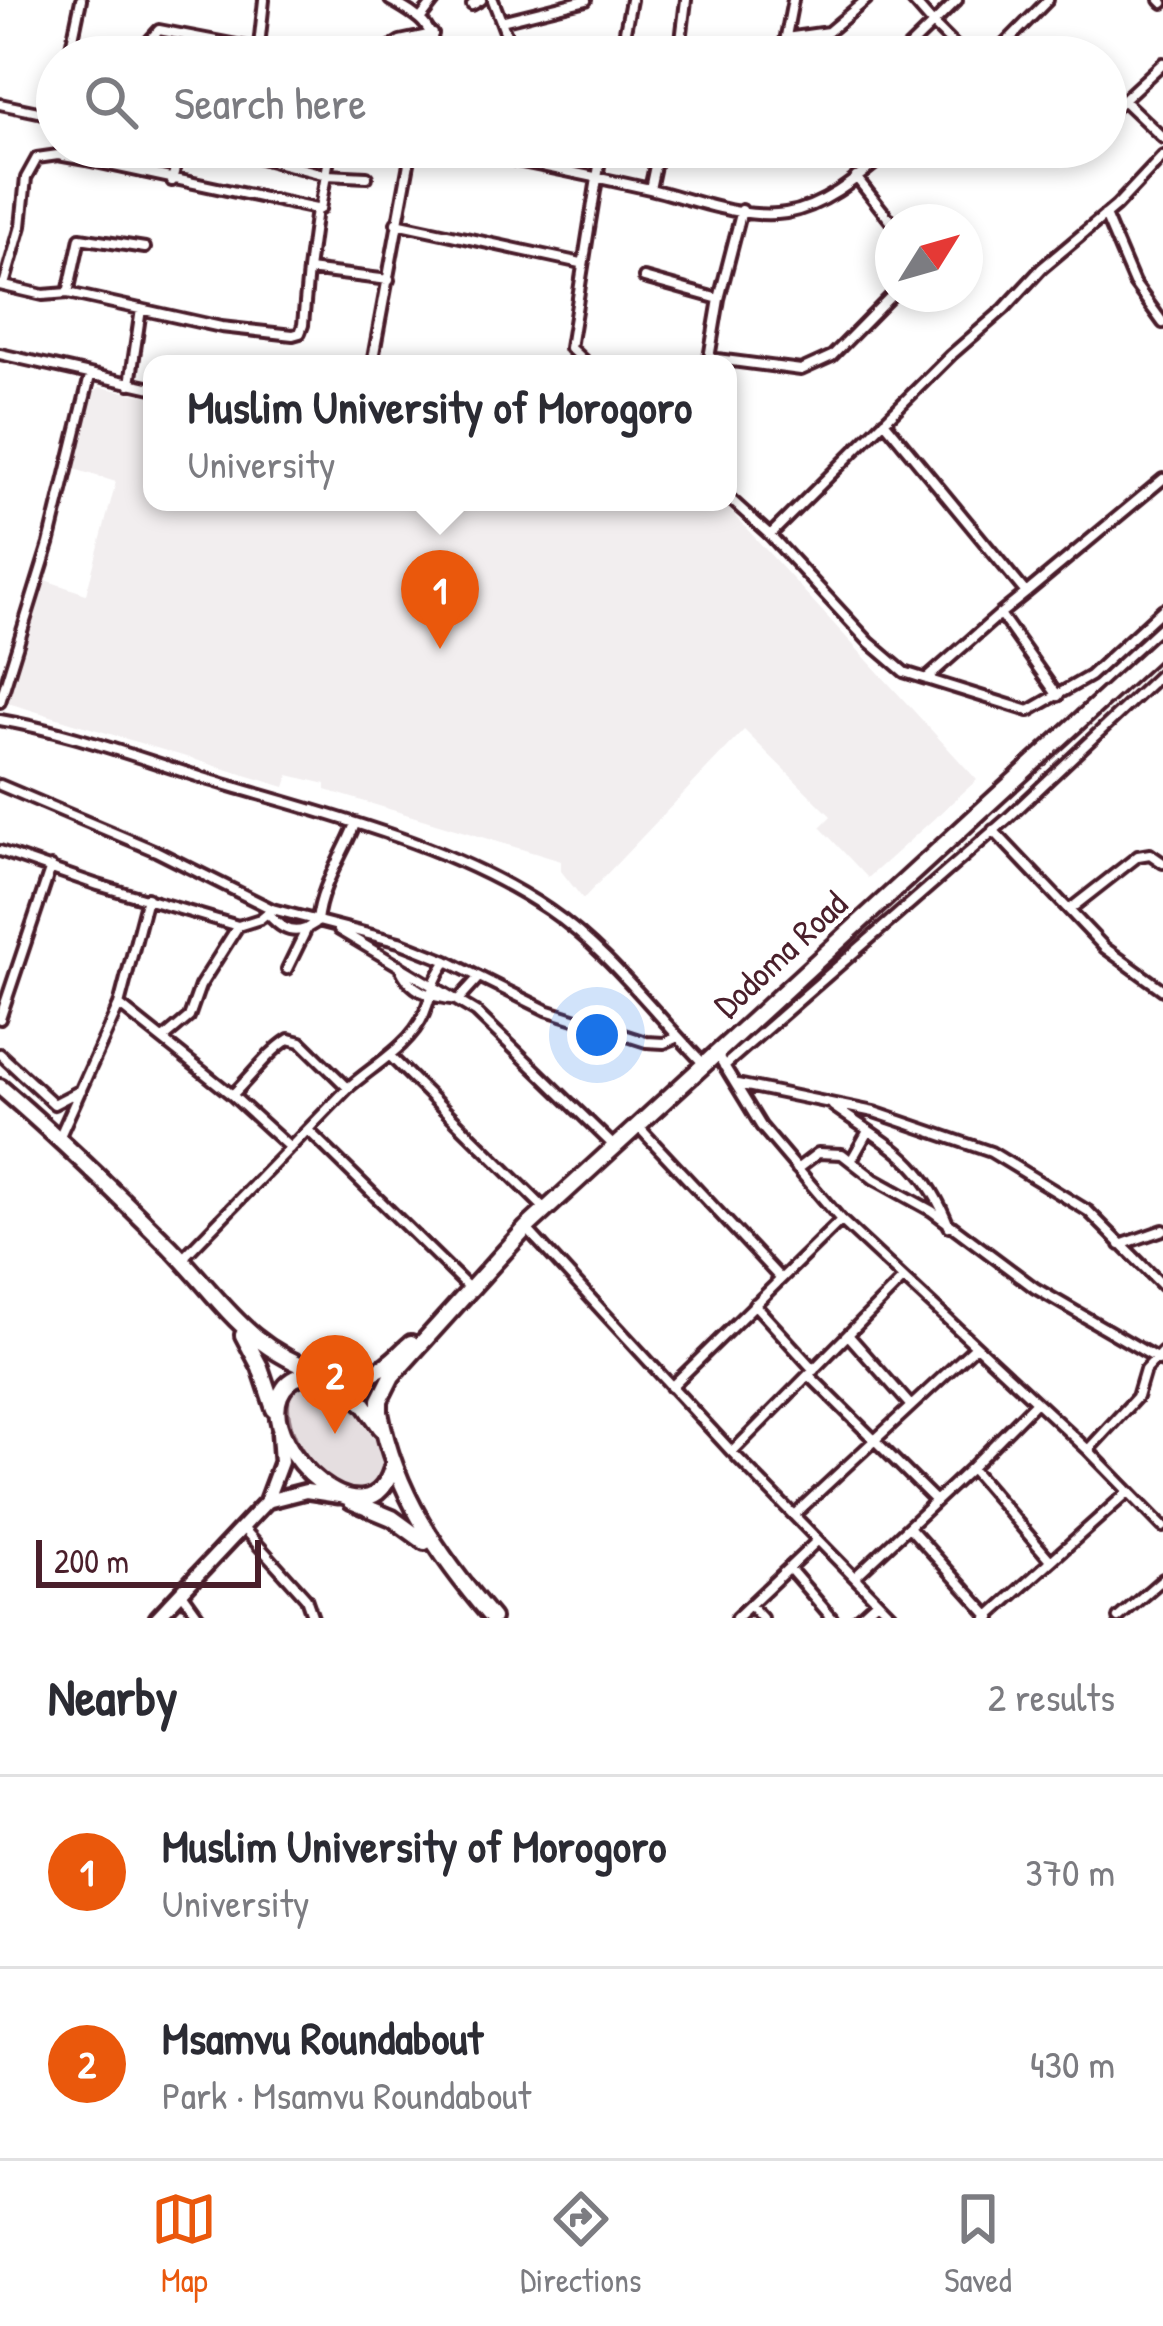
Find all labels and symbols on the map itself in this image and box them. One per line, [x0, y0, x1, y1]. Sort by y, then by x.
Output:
north arrow [875, 204, 983, 312]
pin: 1 [401, 550, 479, 649]
street label: Dodoma Road [702, 879, 857, 1028]
your location [567, 1005, 627, 1065]
pin: 2 [296, 1335, 374, 1434]
scale bar [36, 1534, 261, 1587]

